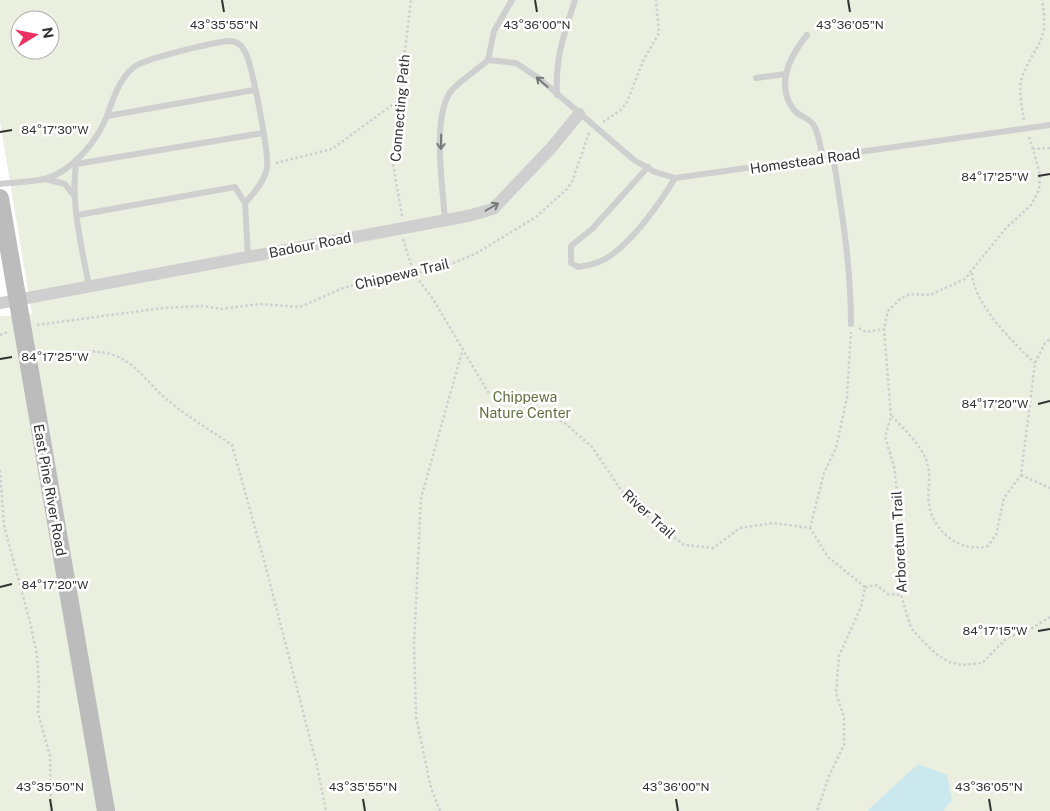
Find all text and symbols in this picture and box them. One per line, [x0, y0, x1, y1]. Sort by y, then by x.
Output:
north arrow [10, 10, 60, 60]
text: 43°35'55"N [190, 18, 258, 32]
text: 43°36'00"N [503, 18, 571, 32]
text: 43°36'05"N [816, 18, 884, 32]
text: N [39, 26, 57, 40]
street label: Connecting Path [387, 54, 413, 162]
one-way arrow [536, 76, 549, 88]
text: 84°17'30"W [21, 123, 89, 137]
one-way arrow [436, 134, 446, 150]
street label: Homestead Road [749, 145, 861, 177]
text: 84°17'25"W [961, 170, 1029, 184]
one-way arrow [484, 202, 498, 212]
street label: Badour Road [267, 229, 353, 261]
street label: Chippewa Trail [353, 255, 451, 293]
text: 84°17'25"W [21, 350, 89, 364]
park label: Chippewa Nature Center [479, 389, 571, 421]
text: 84°17'20"W [962, 397, 1029, 411]
street label: East Pine River Road [31, 423, 69, 557]
street label: River Trail [619, 486, 679, 542]
street label: Arboretum Trail [888, 490, 910, 594]
text: 84°17'20"W [22, 578, 89, 592]
text: 84°17'15"W [962, 624, 1028, 638]
text: 43°35'50"N [16, 780, 84, 794]
text: 43°35'55"N [329, 780, 397, 794]
text: 43°36'00"N [642, 780, 710, 794]
text: 43°36'05"N [955, 780, 1023, 794]

